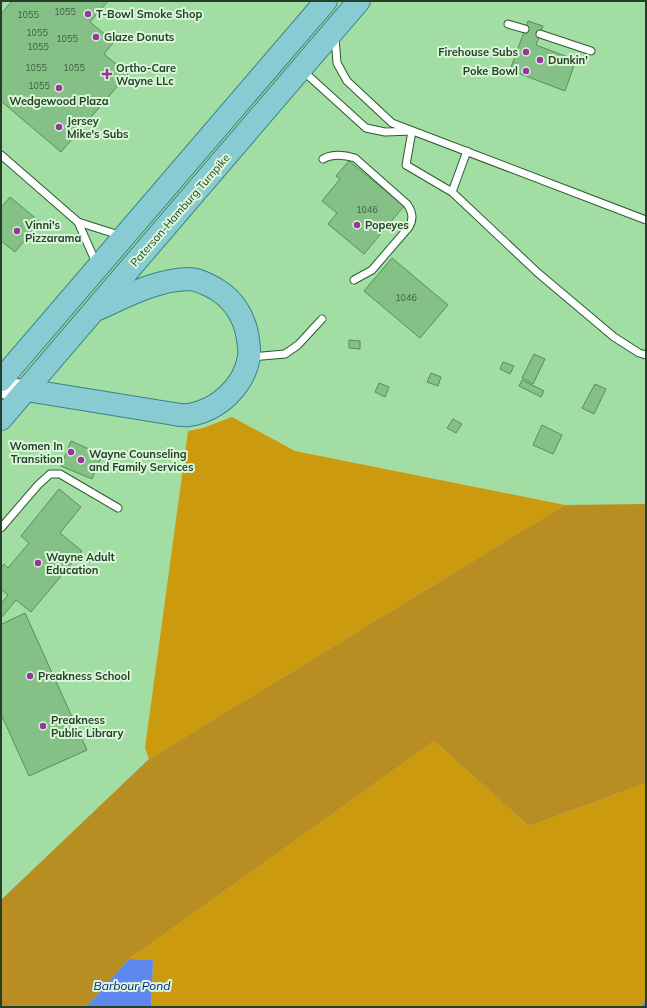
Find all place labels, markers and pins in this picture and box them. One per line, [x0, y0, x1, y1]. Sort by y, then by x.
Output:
place label: T-Bowl Smoke Shop [96, 7, 202, 21]
marker: T-Bowl Smoke Shop [83, 9, 93, 19]
place label: Glaze Donuts [104, 30, 175, 44]
marker: Glaze Donuts [91, 32, 101, 42]
place label: Firehouse Subs [438, 45, 518, 59]
marker: Firehouse Subs [521, 47, 531, 57]
place label: Dunkin' [548, 53, 588, 67]
marker: Dunkin' [535, 55, 545, 65]
place label: Ortho-Care Wayne LLc [116, 61, 176, 88]
place label: Poke Bowl [463, 64, 518, 78]
marker: Poke Bowl [521, 66, 531, 76]
marker: Ortho-Care Wayne LLc [101, 68, 113, 80]
marker: Wedgewood Plaza [54, 83, 64, 93]
place label: Wedgewood Plaza [9, 94, 109, 108]
place label: Jersey Mike's Subs [67, 114, 129, 141]
marker: Jersey Mike's Subs [54, 122, 64, 132]
place label: Vinni's Pizzarama [24, 218, 82, 245]
place label: Popeyes [365, 218, 409, 232]
marker: Popeyes [352, 220, 362, 230]
marker: Vinni's Pizzarama [12, 226, 22, 236]
place label: Women In Transition [10, 439, 63, 466]
marker: Women In Transition [66, 447, 76, 457]
place label: Wayne Counseling and Family Services [89, 447, 194, 474]
marker: Wayne Counseling and Family Services [76, 455, 86, 465]
place label: Wayne Adult Education [46, 550, 115, 577]
marker: Wayne Adult Education [33, 558, 43, 568]
place label: Preakness School [38, 669, 130, 683]
marker: Preakness School [25, 671, 35, 681]
place label: Preakness Public Library [51, 713, 124, 740]
marker: Preakness Public Library [38, 721, 48, 731]

